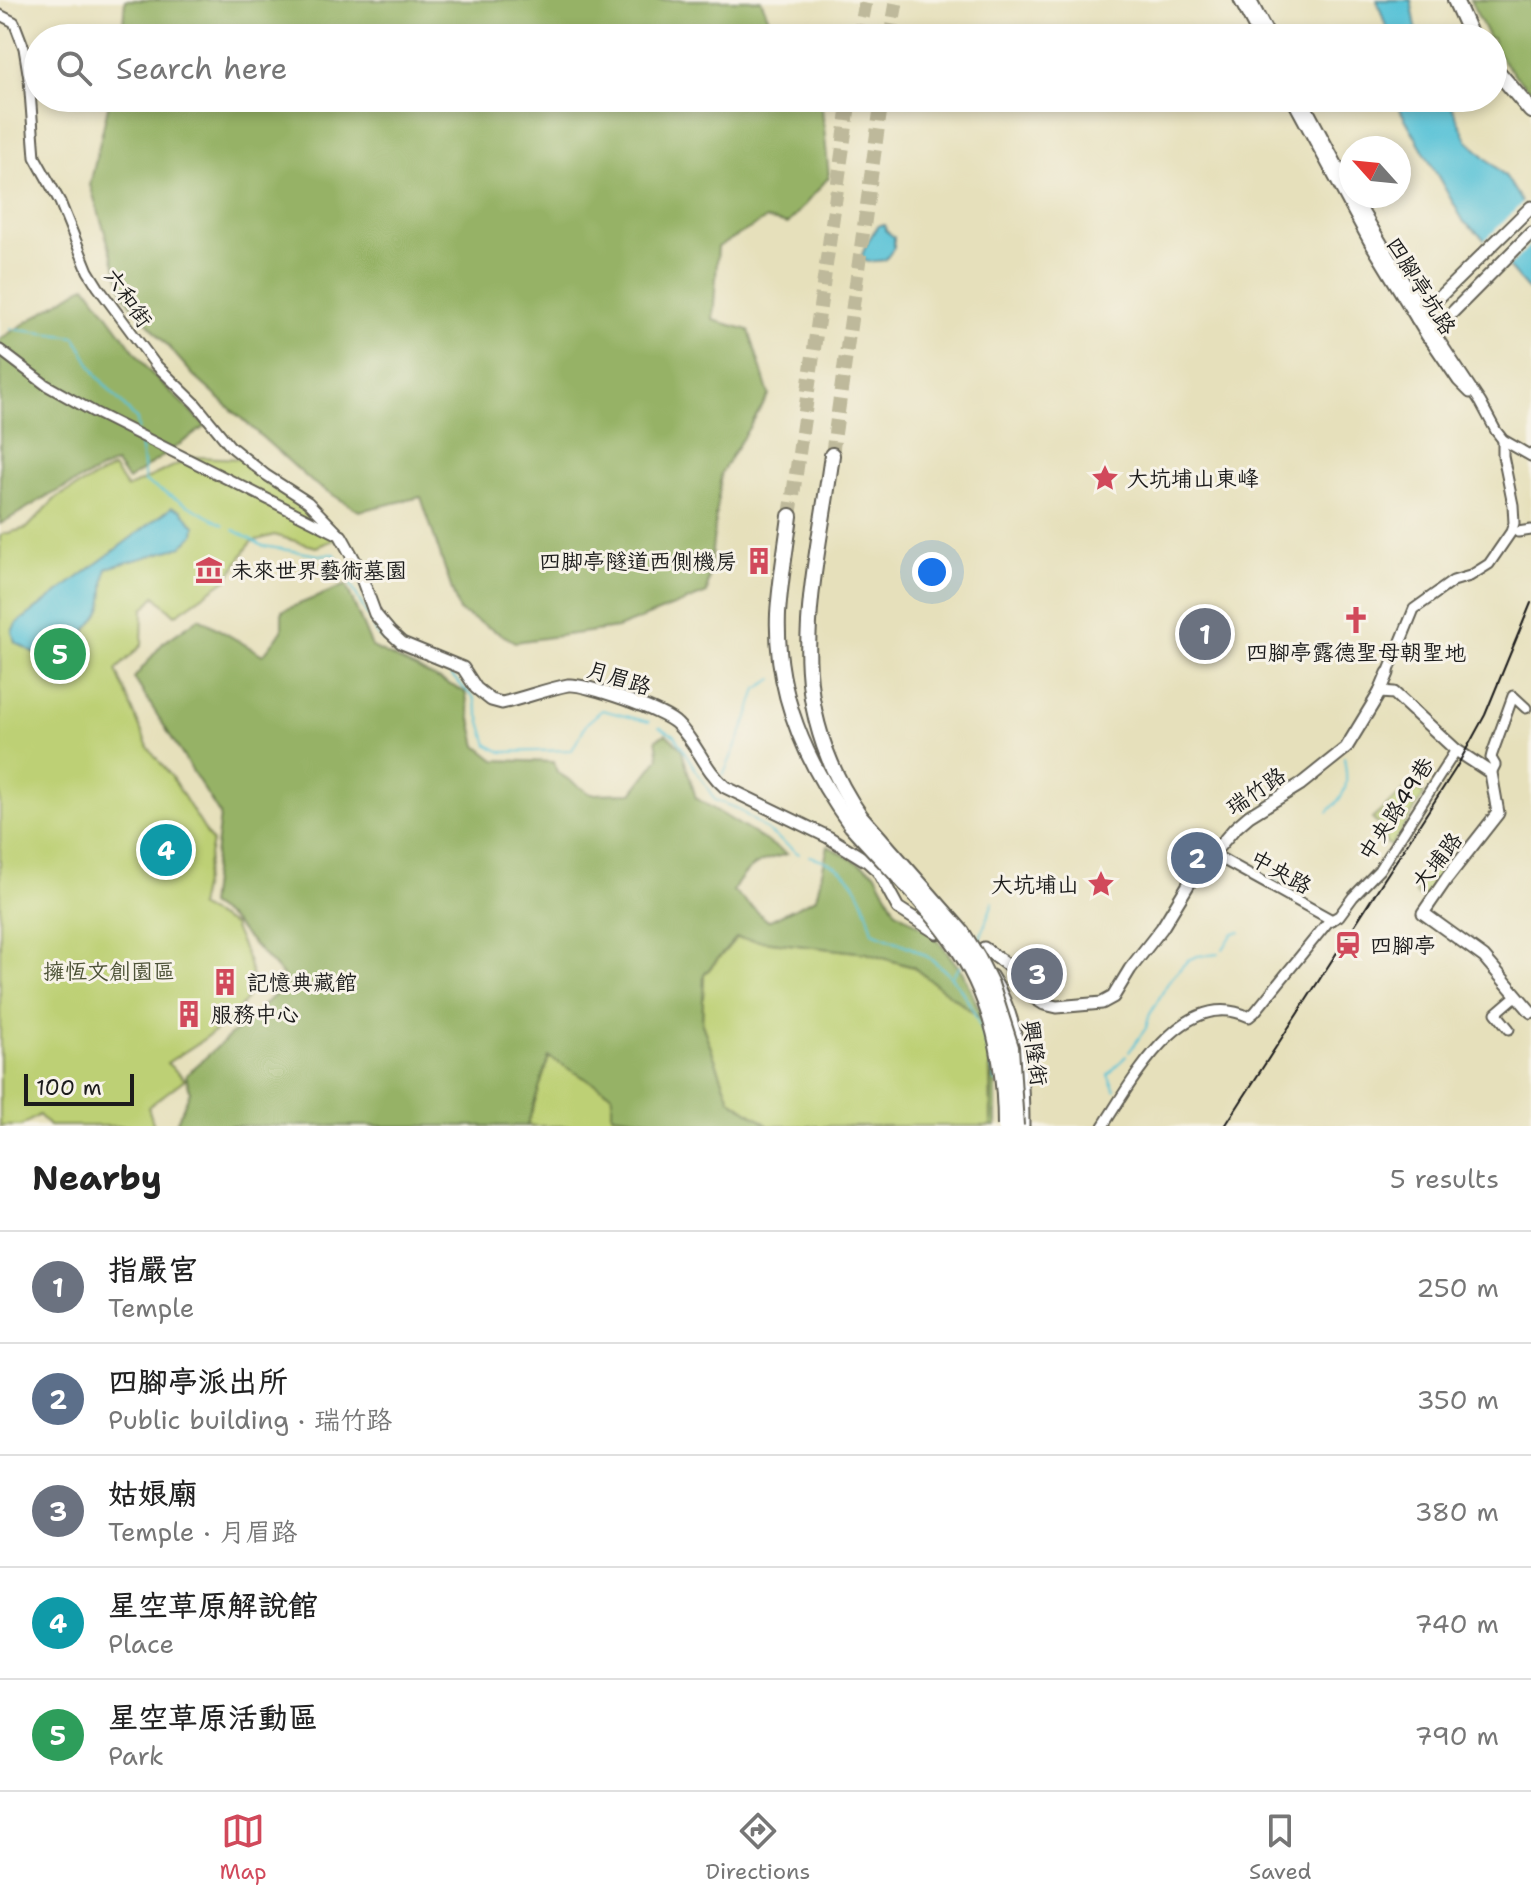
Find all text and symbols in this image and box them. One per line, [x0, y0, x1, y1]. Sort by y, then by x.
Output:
search box [24, 24, 1507, 112]
icon: search [52, 46, 96, 90]
text: Search here [116, 48, 287, 89]
north arrow [1339, 136, 1411, 208]
street label: 四腳亭坑路 [1380, 232, 1462, 340]
street label: 六和街 [97, 263, 159, 333]
place icon: 大坑埔山東峰 [1090, 463, 1120, 493]
place label: 大坑埔山東峰 [1127, 464, 1259, 493]
building icon: 四脚亭隧道西側機房 [744, 546, 774, 576]
place label: 四脚亭隧道西側機房 [539, 547, 737, 576]
your location [912, 552, 952, 592]
museum icon: 未來世界藝術墓園 [194, 555, 224, 585]
place label: 未來世界藝術墓園 [231, 556, 407, 585]
pin: 1 [1179, 604, 1231, 664]
church icon: 四腳亭露德聖母朝聖地 [1341, 605, 1371, 635]
pin: 5 [34, 624, 86, 684]
place label: 四腳亭露德聖母朝聖地 [1246, 638, 1466, 667]
street label: 月眉路 [583, 654, 655, 702]
street label: 中央路49巷 [1352, 752, 1440, 866]
street label: 瑞竹路 [1221, 761, 1291, 821]
pin: 4 [140, 820, 192, 880]
street label: 大埔路 [1405, 826, 1469, 896]
pin: 2 [1171, 828, 1223, 888]
street label: 中央路 [1245, 843, 1317, 901]
place icon: 大坑埔山 [1086, 869, 1116, 899]
place label: 大坑埔山 [991, 870, 1079, 899]
station icon: 四腳亭 [1333, 930, 1363, 960]
place label: 四腳亭 [1370, 931, 1436, 960]
pin: 3 [1011, 944, 1063, 1004]
park label: 擁恆文創園區 [43, 957, 175, 986]
building icon: 記憶典藏館 [210, 967, 240, 997]
place label: 記憶典藏館 [247, 968, 357, 997]
building icon: 服務中心 [174, 999, 204, 1029]
place label: 服務中心 [211, 1000, 299, 1029]
street label: 興隆街 [1016, 1018, 1054, 1088]
scale bar [24, 1070, 134, 1106]
text: 100 m [36, 1073, 102, 1102]
text: Nearby [32, 1155, 162, 1201]
text: 5 results [1390, 1161, 1499, 1196]
text: 指嚴宮 [108, 1249, 198, 1290]
text: 1 [52, 1270, 64, 1305]
text: 250 m [1416, 1270, 1499, 1305]
text: Temple [108, 1290, 195, 1325]
text: 四腳亭派出所 [108, 1361, 288, 1402]
text: 2 [49, 1382, 67, 1417]
text: 350 m [1416, 1382, 1499, 1417]
text: Public building · 瑞竹路 [108, 1402, 392, 1437]
text: 姑娘廟 [108, 1473, 198, 1514]
text: 3 [49, 1494, 67, 1529]
text: 380 m [1414, 1494, 1499, 1529]
text: Temple · 月眉路 [108, 1514, 298, 1549]
text: 星空草原解說館 [108, 1585, 318, 1626]
text: 4 [49, 1606, 67, 1641]
text: 740 m [1414, 1606, 1499, 1641]
text: Place [108, 1626, 174, 1661]
text: 星空草原活動區 [108, 1697, 318, 1738]
text: 5 [50, 1718, 66, 1753]
text: 790 m [1414, 1718, 1499, 1753]
text: Park [108, 1738, 164, 1773]
tab: Map [219, 1809, 267, 1886]
tab: Directions [705, 1809, 810, 1886]
tab: Saved [1249, 1809, 1312, 1886]

